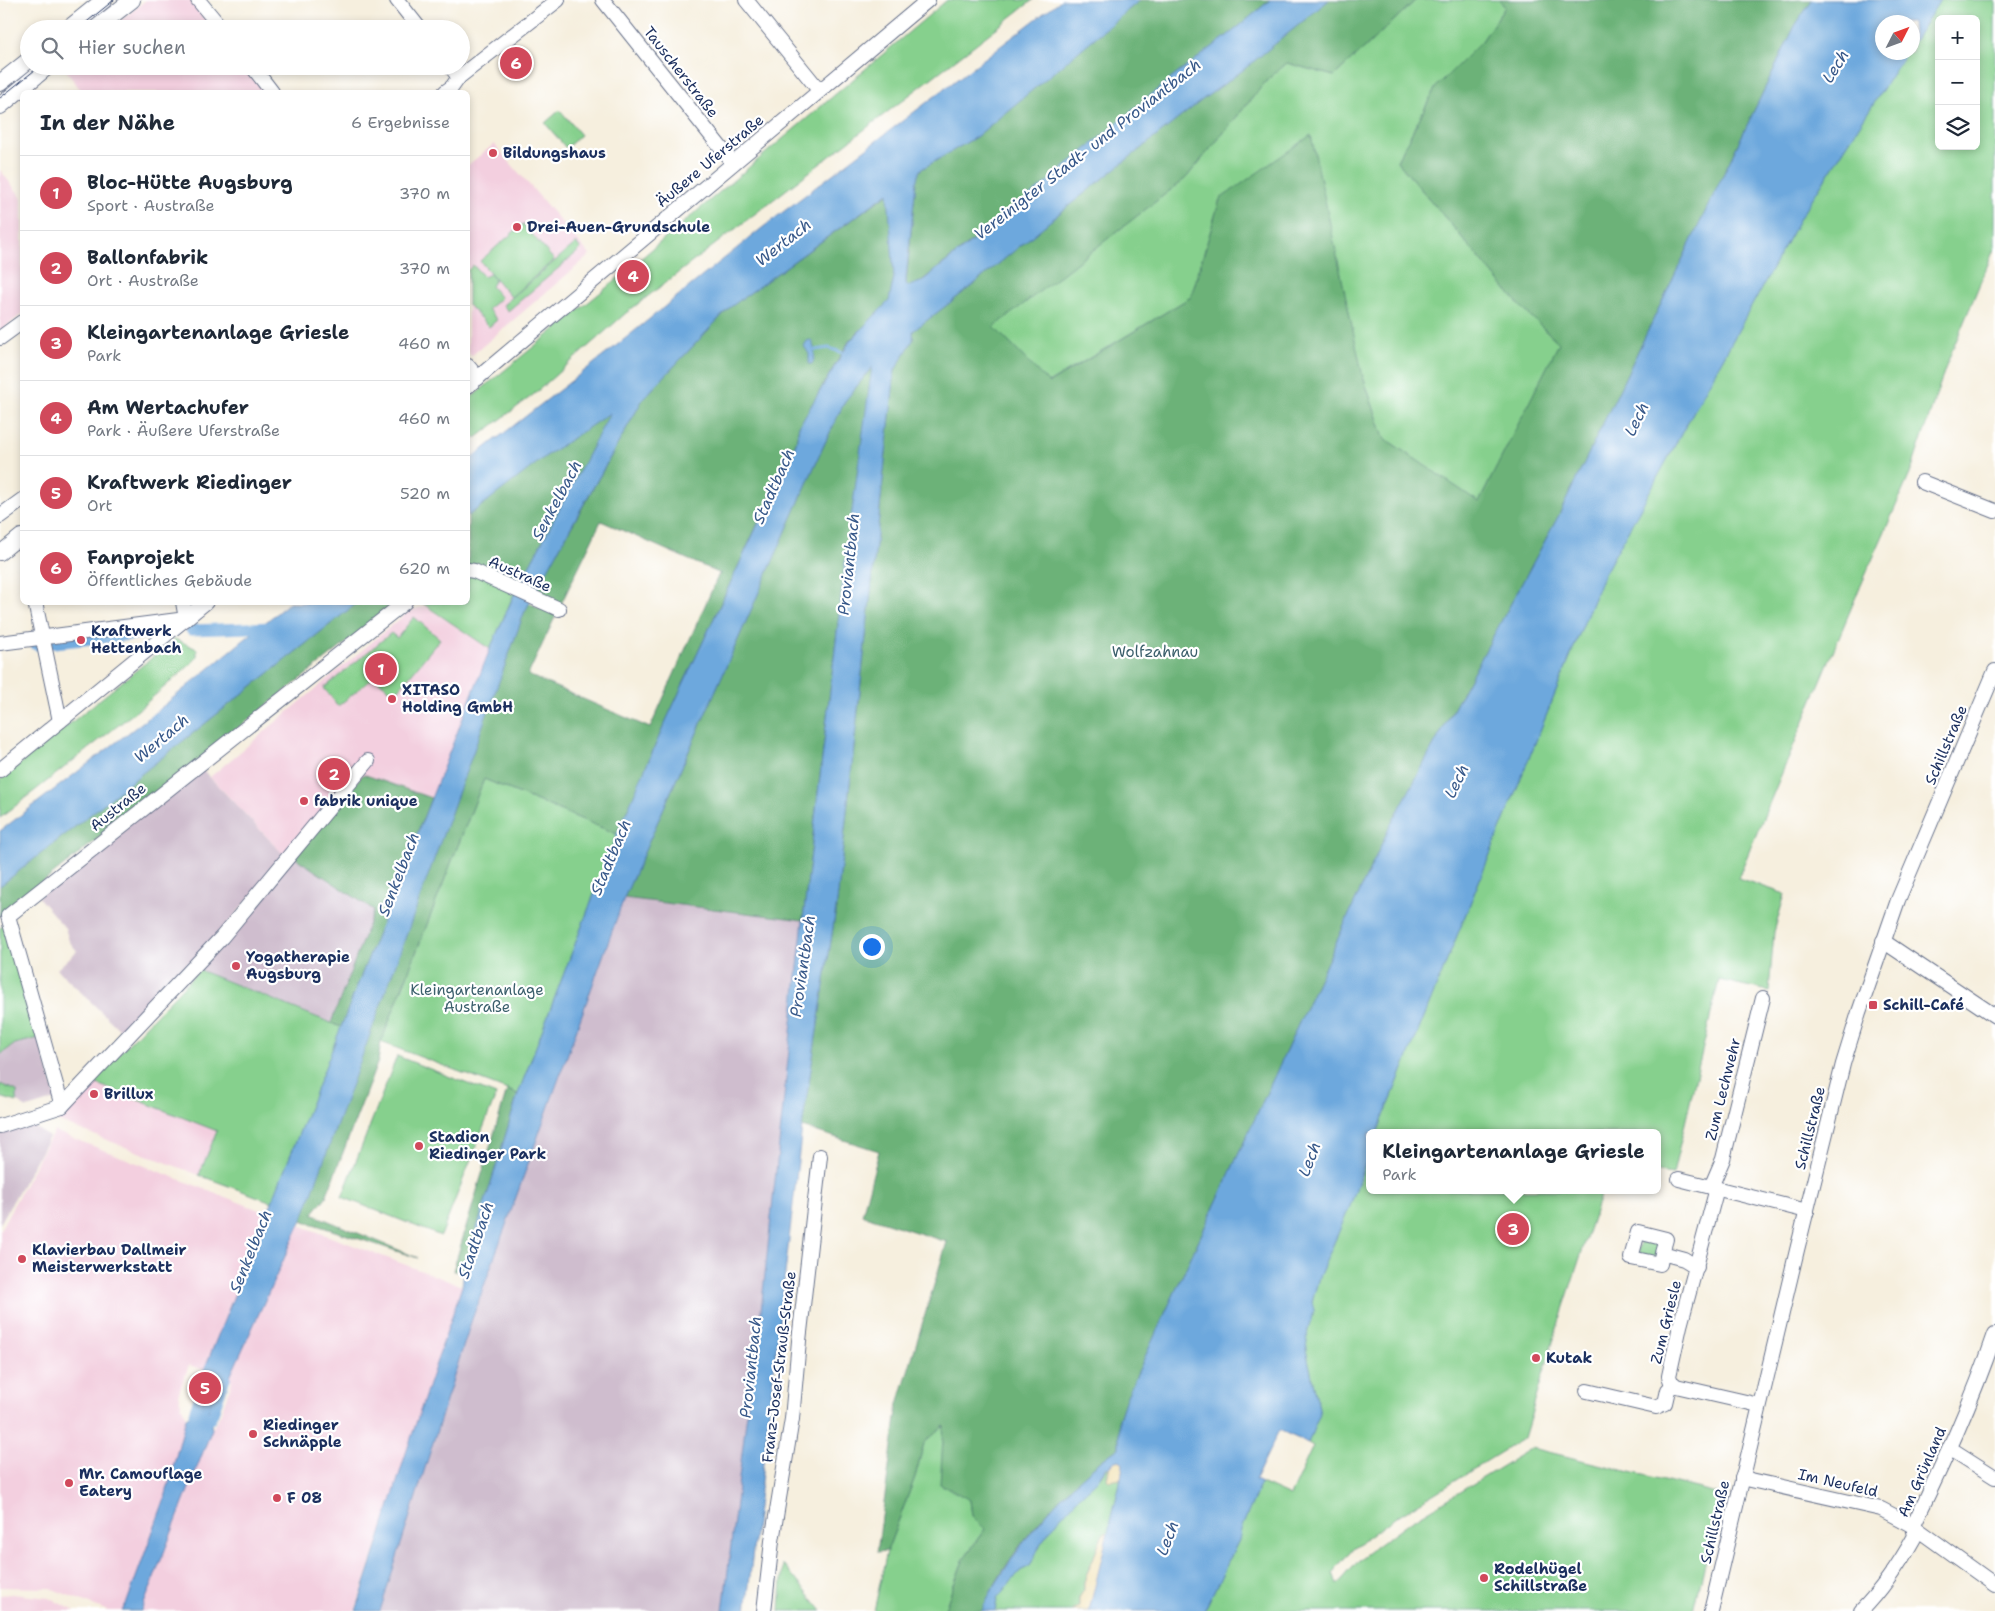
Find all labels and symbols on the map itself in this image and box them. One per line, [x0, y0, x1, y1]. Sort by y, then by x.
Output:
north arrow [1875, 15, 1920, 60]
street label: Tauscherstraße [639, 22, 723, 122]
pin: 6 [500, 44, 532, 82]
water label: Lech [1817, 46, 1854, 87]
water label: Vereinigter Stadt- und Proviantbach [969, 54, 1205, 245]
street label: Äußere Uferstraße [652, 110, 768, 212]
place label: Bildungshaus [503, 143, 606, 163]
marker: Bildungshaus [487, 147, 499, 159]
water label: Wertach [751, 214, 816, 271]
place label: Drei-Auen-Grundschule [527, 217, 710, 237]
marker: Drei-Auen-Grundschule [511, 221, 523, 233]
pin: 4 [617, 257, 649, 295]
water label: Lech [1619, 399, 1654, 440]
water label: Stadtbach [748, 445, 799, 527]
water label: Senkelbach [527, 457, 586, 544]
water label: Proviantbach [833, 512, 864, 616]
street label: Austraße [486, 551, 554, 597]
place label: Kraftwerk Hettenbach [91, 621, 181, 658]
marker: Kraftwerk Hettenbach [75, 634, 87, 646]
park label: Wolfzahnau [1112, 642, 1198, 662]
pin: 1 [365, 650, 397, 688]
place label: XITASO Holding GmbH [402, 680, 513, 717]
marker: XITASO Holding GmbH [386, 693, 398, 705]
street label: Schillstraße [1920, 702, 1972, 788]
water label: Wertach [129, 709, 193, 767]
pin: 2 [318, 755, 350, 793]
water label: Lech [1439, 761, 1474, 802]
street label: Austraße [86, 778, 150, 836]
place label: fabrik unique [314, 791, 418, 811]
marker: fabrik unique [298, 795, 310, 807]
water label: Stadtbach [585, 816, 636, 898]
water label: Senkelbach [373, 829, 424, 919]
water label: Proviantbach [785, 914, 820, 1018]
your location [859, 934, 885, 960]
place label: Yogatherapie Augsburg [246, 947, 350, 984]
marker: Yogatherapie Augsburg [230, 960, 242, 972]
park label: Kleingartenanlage Austraße [410, 980, 544, 1017]
place label: Schill-Café [1883, 995, 1964, 1015]
marker: Schill-Café [1867, 999, 1879, 1011]
street label: Zum Lechwehr [1701, 1036, 1745, 1142]
place label: Brillux [104, 1084, 154, 1104]
street label: Schillstraße [1790, 1084, 1830, 1172]
marker: Brillux [88, 1088, 100, 1100]
place label: Stadion Riedinger Park [429, 1127, 546, 1164]
water label: Lech [1293, 1139, 1326, 1179]
marker: Stadion Riedinger Park [413, 1140, 425, 1152]
water label: Stadtbach [453, 1199, 498, 1281]
water label: Senkelbach [224, 1207, 277, 1296]
pin: 3 [1497, 1210, 1529, 1248]
place label: Klavierbau Dallmeir Meisterwerkstatt [32, 1240, 187, 1277]
marker: Klavierbau Dallmeir Meisterwerkstatt [16, 1253, 28, 1265]
street label: Franz-Josef-Strauß-Straße [757, 1270, 801, 1464]
street label: Zum Griesle [1646, 1278, 1686, 1366]
water label: Proviantbach [735, 1315, 766, 1419]
place label: Kutak [1546, 1348, 1592, 1368]
marker: Kutak [1530, 1352, 1542, 1364]
pin: 5 [189, 1369, 221, 1407]
place label: Riedinger Schnäpple [263, 1415, 342, 1452]
street label: Am Grünland [1893, 1423, 1951, 1520]
marker: Riedinger Schnäpple [247, 1428, 259, 1440]
place label: Mr. Camouflage Eatery [79, 1464, 203, 1501]
street label: Im Neufeld [1796, 1464, 1880, 1502]
marker: Mr. Camouflage Eatery [63, 1477, 75, 1489]
street label: Schillstraße [1696, 1478, 1734, 1566]
place label: F 08 [287, 1488, 322, 1508]
marker: F 08 [271, 1492, 283, 1504]
water label: Lech [1151, 1518, 1184, 1558]
place label: Rodelhügel Schillstraße [1494, 1559, 1587, 1596]
marker: Rodelhügel Schillstraße [1478, 1572, 1490, 1584]

